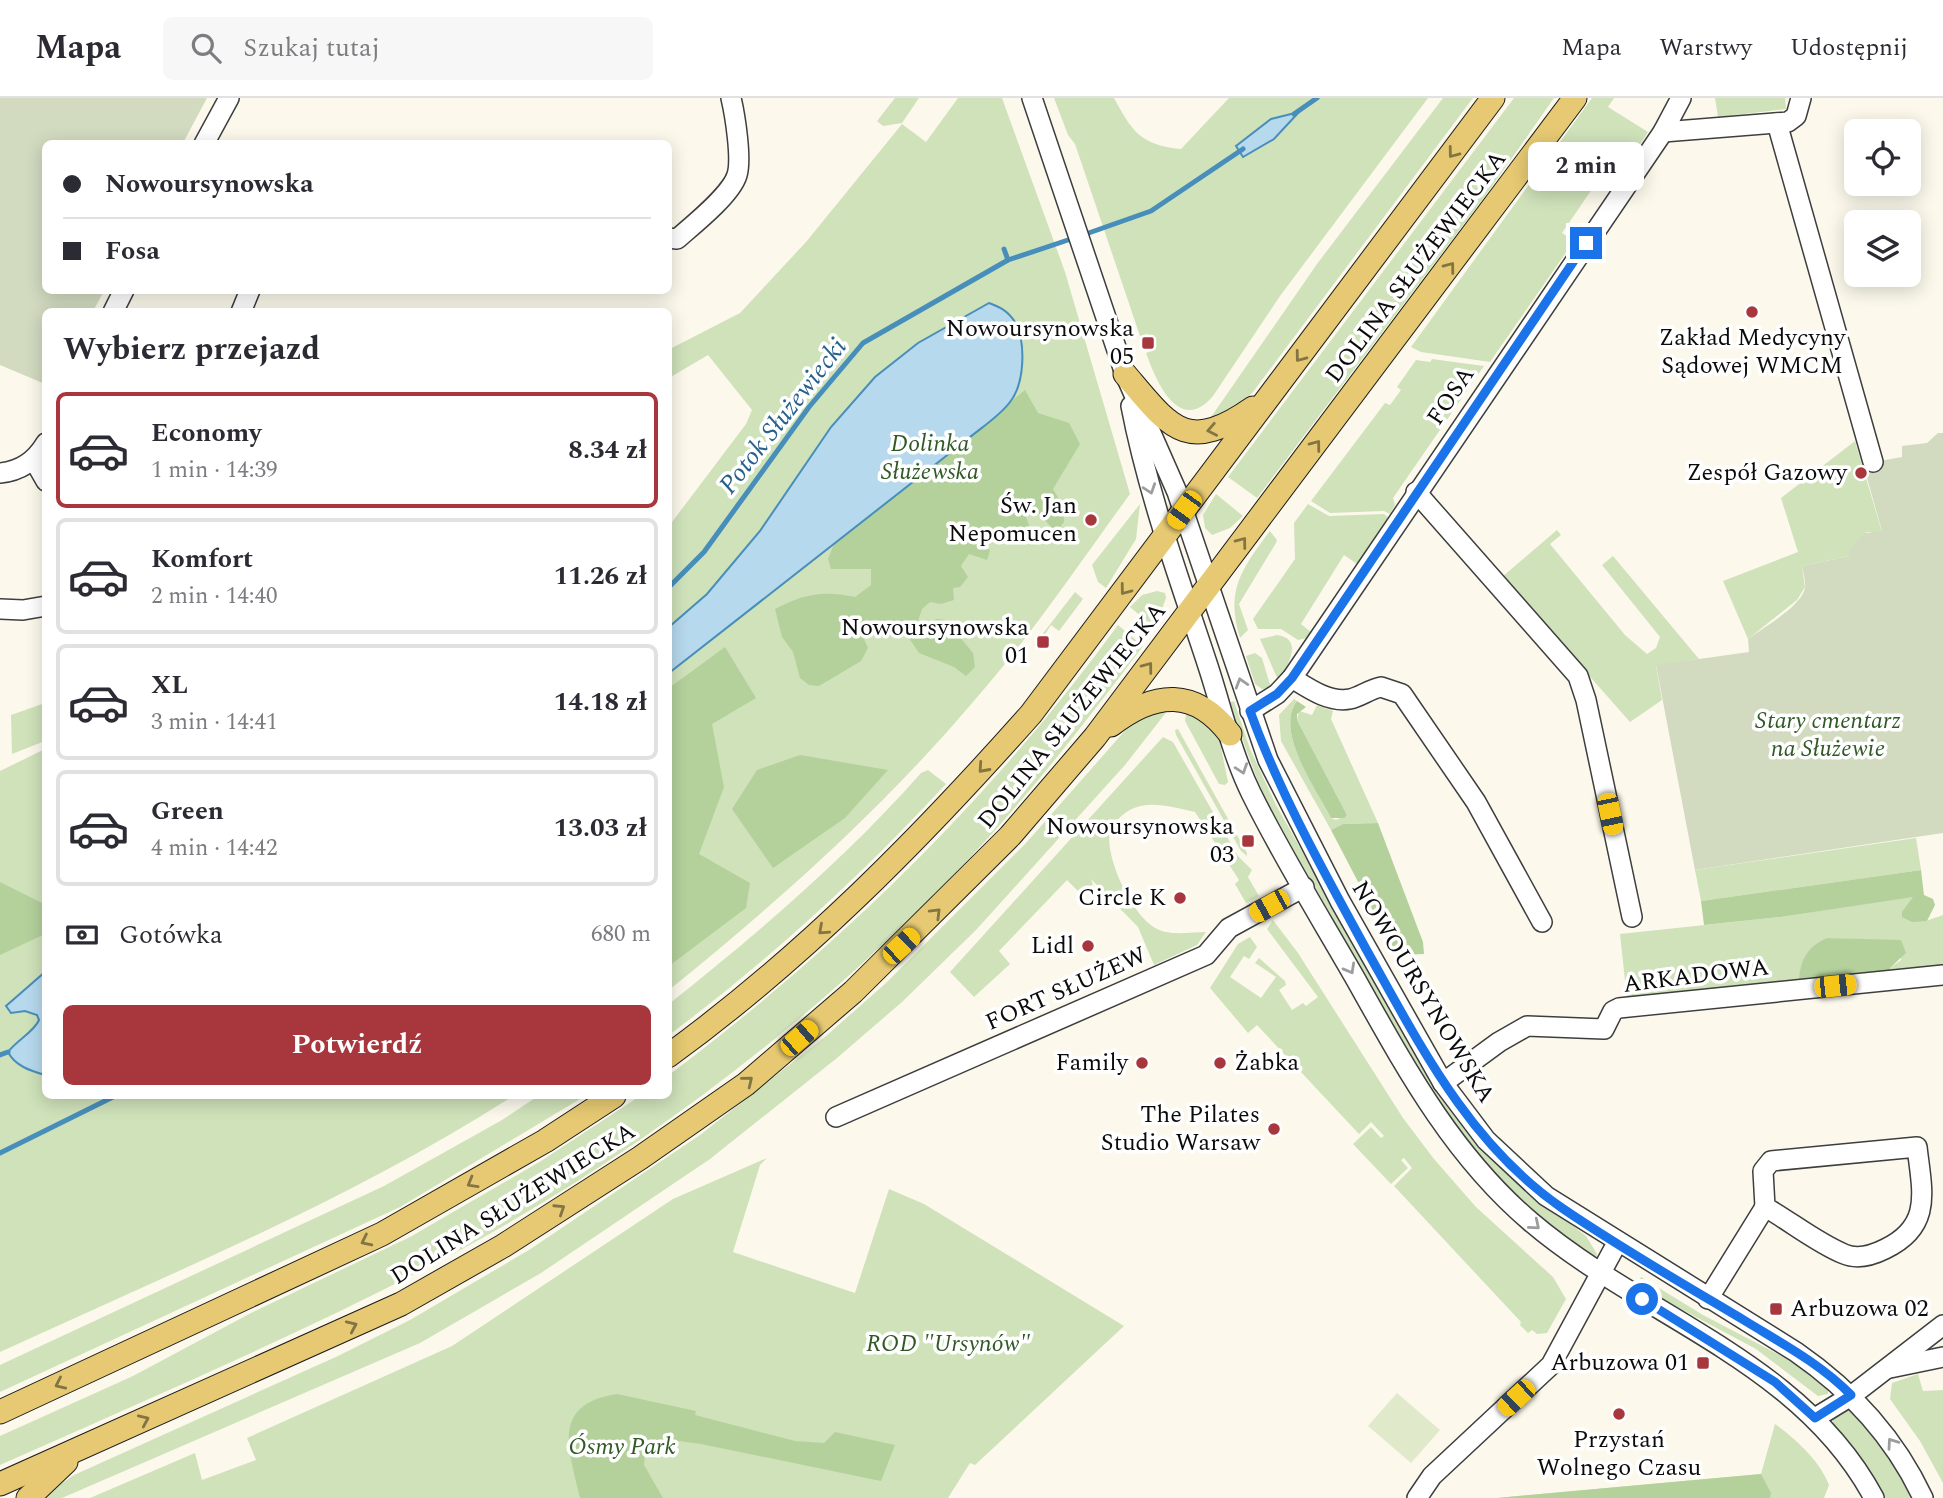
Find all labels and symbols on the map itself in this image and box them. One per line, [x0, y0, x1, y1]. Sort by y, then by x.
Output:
callout: 2 min [1528, 142, 1644, 190]
street label: DOLINA SŁUŻEWIECKA [1316, 143, 1516, 391]
one-way arrow [1448, 145, 1461, 157]
route end [1570, 227, 1602, 259]
one-way arrow [1441, 262, 1454, 275]
marker: Zakład Medycyny Sądowej WMCM [1744, 304, 1760, 320]
place label: Nowoursynowska 05 [946, 311, 1134, 375]
place label: Zakład Medycyny Sądowej WMCM [1659, 320, 1847, 384]
water label: Potok Służewiecki [709, 329, 857, 503]
marker: Nowoursynowska 05 [1140, 335, 1156, 351]
one-way arrow [1295, 349, 1308, 361]
street label: FOSA [1418, 359, 1484, 433]
one-way arrow [1206, 422, 1218, 437]
park label: Dolinka Służewska [881, 426, 979, 490]
one-way arrow [1307, 440, 1320, 452]
place label: Zespół Gazowy [1686, 455, 1848, 491]
marker: Zespół Gazowy [1853, 465, 1869, 481]
one-way arrow [1142, 482, 1156, 494]
car [1164, 487, 1205, 533]
place label: Św. Jan Nepomucen [948, 488, 1077, 552]
marker: Św. Jan Nepomucen [1083, 512, 1099, 528]
one-way arrow [1234, 538, 1246, 550]
one-way arrow [1120, 582, 1133, 595]
street label: DOLINA SŁUŻEWIECKA [969, 595, 1175, 837]
place label: Nowoursynowska 01 [841, 610, 1029, 674]
marker: Nowoursynowska 01 [1035, 634, 1051, 650]
one-way arrow [1139, 662, 1152, 674]
one-way arrow [1235, 678, 1250, 690]
park label: Stary cmentarz na Służewie [1755, 703, 1901, 767]
one-way arrow [979, 760, 991, 773]
one-way arrow [1234, 763, 1248, 775]
car [1596, 791, 1625, 837]
place label: Nowoursynowska 03 [1046, 809, 1234, 873]
marker: Nowoursynowska 03 [1240, 833, 1256, 849]
street label: NOWOURSYNOWSKA [1342, 874, 1504, 1110]
place label: Circle K [1078, 880, 1166, 916]
car [1246, 887, 1293, 925]
marker: Circle K [1172, 890, 1188, 906]
one-way arrow [927, 908, 940, 921]
one-way arrow [818, 922, 831, 934]
car [879, 924, 924, 968]
place label: Lidl [1031, 928, 1074, 964]
street label: FORT SŁUŻEW [980, 937, 1153, 1041]
marker: Lidl [1080, 938, 1096, 954]
street label: ARKADOWA [1621, 949, 1771, 1003]
one-way arrow [1342, 962, 1355, 975]
car [1814, 973, 1857, 999]
car [777, 1016, 822, 1060]
place label: Family [1055, 1045, 1129, 1081]
place label: Żabka [1234, 1045, 1300, 1081]
marker: Family [1134, 1055, 1150, 1071]
marker: Żabka [1212, 1055, 1228, 1071]
one-way arrow [741, 1077, 753, 1090]
place label: The Pilates Studio Warsaw [1101, 1097, 1261, 1161]
street label: DOLINA SŁUŻEWIECKA [383, 1114, 643, 1294]
marker: The Pilates Studio Warsaw [1266, 1121, 1282, 1137]
one-way arrow [467, 1175, 480, 1188]
one-way arrow [552, 1205, 565, 1217]
one-way arrow [1527, 1217, 1540, 1229]
one-way arrow [361, 1233, 373, 1247]
route start [1626, 1283, 1658, 1315]
place label: Arbuzowa 02 [1790, 1291, 1929, 1327]
marker: Arbuzowa 02 [1768, 1301, 1784, 1317]
one-way arrow [344, 1320, 357, 1334]
park label: ROD "Ursynów" [866, 1326, 1030, 1362]
place label: Arbuzowa 01 [1550, 1345, 1689, 1381]
marker: Arbuzowa 01 [1695, 1355, 1711, 1371]
one-way arrow [55, 1375, 67, 1389]
car [1494, 1376, 1539, 1420]
marker: Przystań Wolnego Czasu [1611, 1406, 1627, 1422]
one-way arrow [137, 1414, 149, 1428]
place label: Przystań Wolnego Czasu [1537, 1422, 1701, 1486]
park label: Ósmy Park [568, 1429, 676, 1465]
one-way arrow [1888, 1438, 1900, 1451]

